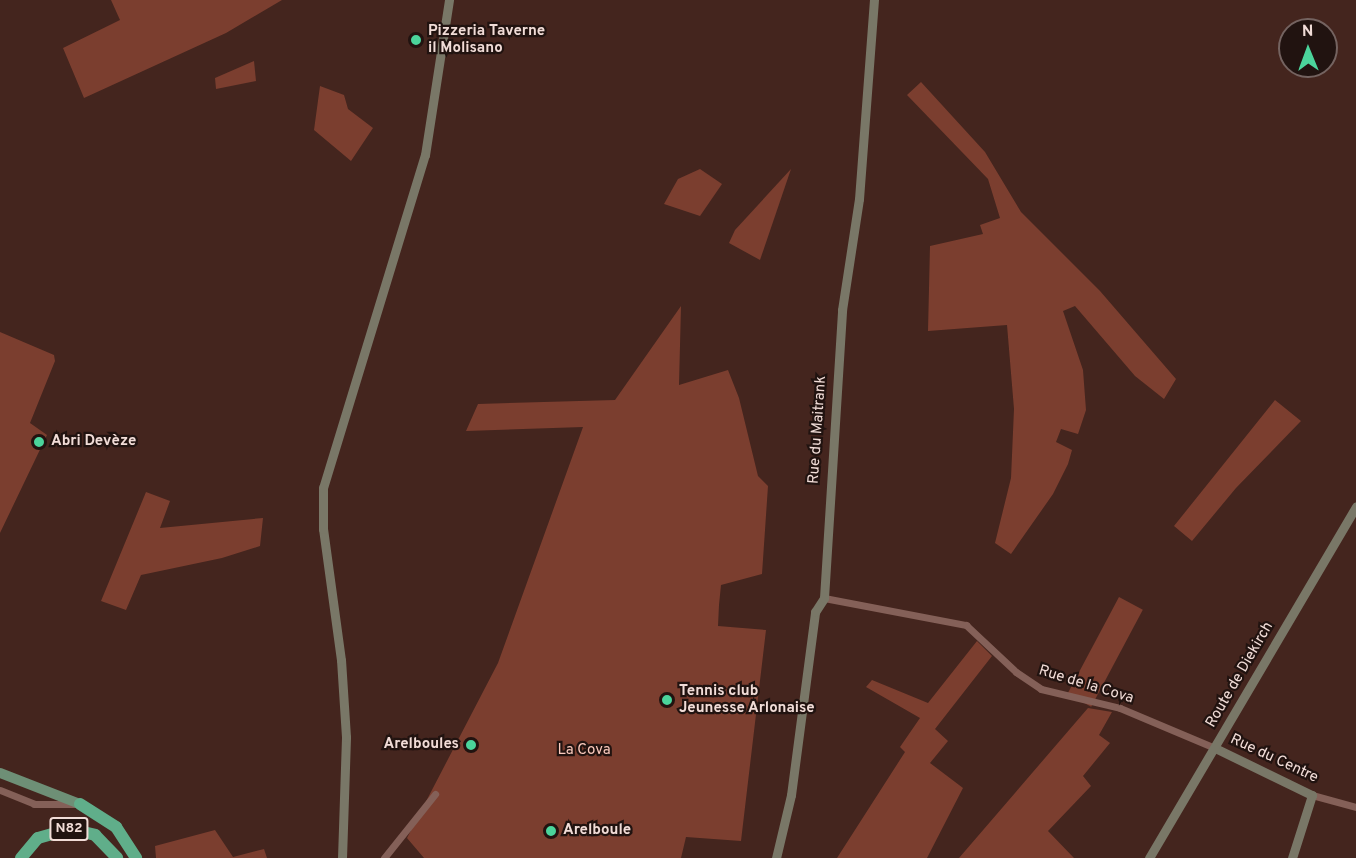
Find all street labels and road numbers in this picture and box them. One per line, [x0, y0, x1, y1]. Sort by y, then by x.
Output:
street label: Rue du Maitrank [805, 375, 831, 485]
street label: Route de Diekirch [1202, 619, 1278, 731]
street label: Rue de la Cova [1036, 662, 1136, 708]
street label: Rue du Centre [1227, 731, 1321, 787]
road number: N82 [48, 818, 90, 840]

